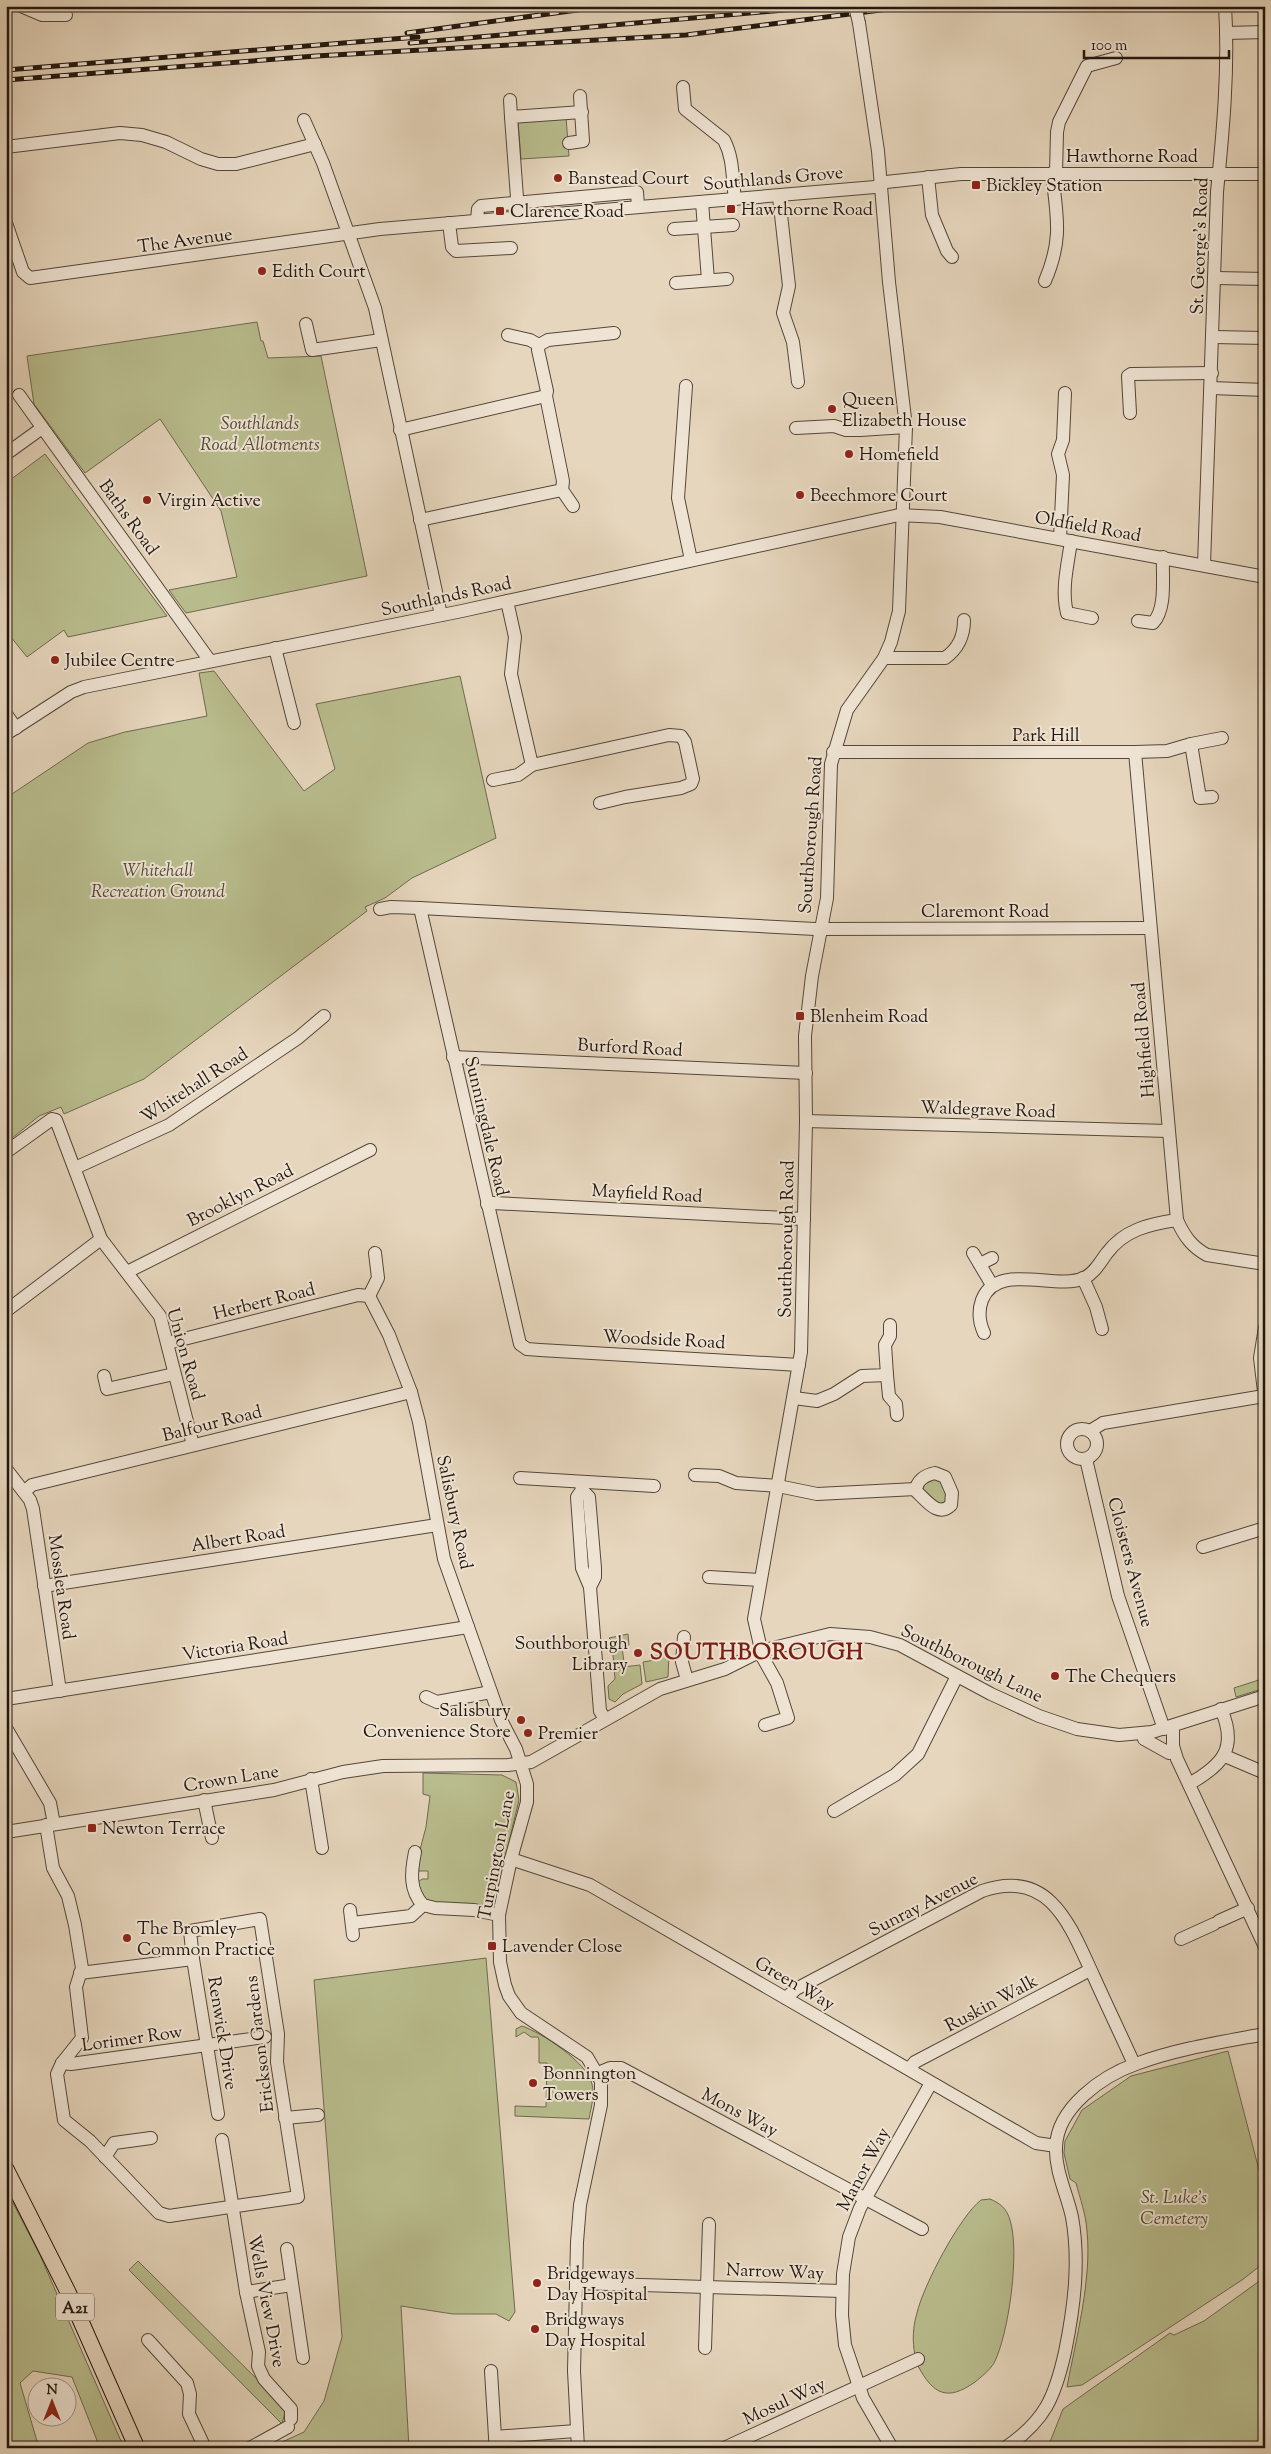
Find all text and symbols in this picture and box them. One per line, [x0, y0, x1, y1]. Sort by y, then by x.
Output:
scale bar [1084, 28, 1228, 60]
text: 100 m [1091, 36, 1128, 57]
street label: Hawthorne Road [1066, 145, 1198, 171]
street label: Southlands Grove [702, 161, 844, 199]
place label: Banstead Court [568, 167, 689, 193]
marker: Banstead Court [552, 172, 564, 184]
place label: Bickley Station [986, 174, 1103, 200]
street label: St. George's Road [1186, 177, 1216, 315]
marker: Bickley Station [970, 179, 982, 191]
place label: Hawthorne Road [741, 198, 873, 224]
place label: Clarence Road [510, 200, 624, 226]
marker: Hawthorne Road [725, 203, 737, 215]
marker: Clarence Road [494, 205, 506, 217]
street label: The Avenue [136, 222, 234, 261]
place label: Edith Court [272, 260, 366, 286]
marker: Edith Court [256, 265, 268, 277]
place label: Queen Elizabeth House [842, 388, 967, 435]
marker: Queen Elizabeth House [826, 403, 838, 415]
park label: Southlands Road Allotments [200, 412, 320, 459]
place label: Homefield [859, 443, 939, 469]
marker: Homefield [843, 448, 855, 460]
street label: Baths Road [91, 475, 164, 561]
place label: Beechmore Court [810, 484, 947, 510]
place label: Virgin Active [157, 489, 261, 515]
marker: Beechmore Court [794, 489, 806, 501]
marker: Virgin Active [141, 494, 153, 506]
street label: Oldfield Road [1032, 506, 1143, 550]
street label: Southlands Road [379, 571, 514, 624]
place label: Jubilee Centre [64, 649, 175, 675]
marker: Jubilee Centre [49, 654, 61, 666]
street label: Park Hill [1012, 724, 1080, 750]
street label: Southborough Road [794, 756, 830, 915]
park label: Whitehall Recreation Ground [91, 859, 225, 906]
street label: Claremont Road [921, 900, 1049, 926]
street label: Highfield Road [1127, 981, 1163, 1099]
place label: Blenheim Road [810, 1005, 928, 1031]
marker: Blenheim Road [794, 1010, 806, 1022]
street label: Burford Road [577, 1033, 683, 1065]
street label: Whitehall Road [136, 1042, 254, 1131]
street label: Sunningdale Road [456, 1054, 514, 1199]
street label: Waldegrave Road [920, 1096, 1056, 1126]
street label: Brooklyn Road [183, 1159, 299, 1235]
street label: Southborough Road [774, 1160, 802, 1318]
street label: Mayfield Road [591, 1179, 703, 1211]
street label: Herbert Road [211, 1278, 318, 1328]
street label: Union Road [158, 1305, 210, 1404]
street label: Woodside Road [602, 1325, 726, 1357]
street label: Balfour Road [160, 1400, 265, 1450]
street label: Salisbury Road [428, 1453, 478, 1572]
street label: Cloisters Avenue [1099, 1495, 1159, 1630]
street label: Albert Road [189, 1520, 287, 1560]
street label: Mosslea Road [40, 1533, 80, 1642]
street label: Southborough Lane [896, 1619, 1047, 1711]
street label: Victoria Road [180, 1627, 290, 1669]
place label: Southborough Library [515, 1632, 628, 1679]
district label: SOUTHBOROUGH [650, 1638, 864, 1670]
marker: Southborough Library [632, 1647, 644, 1659]
place label: The Chequers [1065, 1665, 1176, 1691]
marker: The Chequers [1049, 1670, 1061, 1682]
place label: Salisbury Convenience Store [363, 1699, 511, 1746]
marker: Salisbury Convenience Store [515, 1714, 527, 1726]
place label: Premier [538, 1722, 598, 1748]
marker: Premier [522, 1727, 534, 1739]
street label: Crown Lane [182, 1760, 281, 1800]
street label: Turpington Lane [473, 1789, 523, 1922]
place label: Newton Terrace [102, 1817, 226, 1843]
marker: Newton Terrace [86, 1822, 98, 1834]
street label: Sunray Avenue [865, 1867, 983, 1944]
place label: The Bromley Common Practice [137, 1917, 275, 1964]
marker: The Bromley Common Practice [121, 1932, 133, 1944]
place label: Lavender Close [502, 1935, 622, 1961]
marker: Lavender Close [486, 1940, 498, 1952]
street label: Green Way [749, 1951, 839, 2018]
street label: Ruskin Walk [941, 1969, 1043, 2040]
street label: Erickson Gardens [240, 1974, 282, 2114]
street label: Renwick Drive [199, 1975, 243, 2092]
street label: Lorimer Row [80, 2020, 185, 2060]
place label: Bonnington Towers [543, 2062, 637, 2109]
marker: Bonnington Towers [527, 2077, 539, 2089]
street label: Mons Way [696, 2083, 782, 2145]
street label: Manor Way [832, 2123, 898, 2217]
park label: St. Luke's Cemetery [1140, 2186, 1208, 2233]
street label: Wells View Drive [239, 2233, 291, 2370]
street label: Narrow Way [725, 2258, 825, 2288]
place label: Bridgeways Day Hospital [547, 2262, 648, 2309]
marker: Bridgeways Day Hospital [531, 2277, 543, 2289]
road number: A21 [56, 2294, 94, 2320]
place label: Bridgways Day Hospital [545, 2308, 646, 2355]
marker: Bridgways Day Hospital [529, 2323, 541, 2335]
street label: Mosul Way [739, 2372, 830, 2433]
north arrow [28, 2376, 78, 2426]
text: N [46, 2381, 58, 2401]

